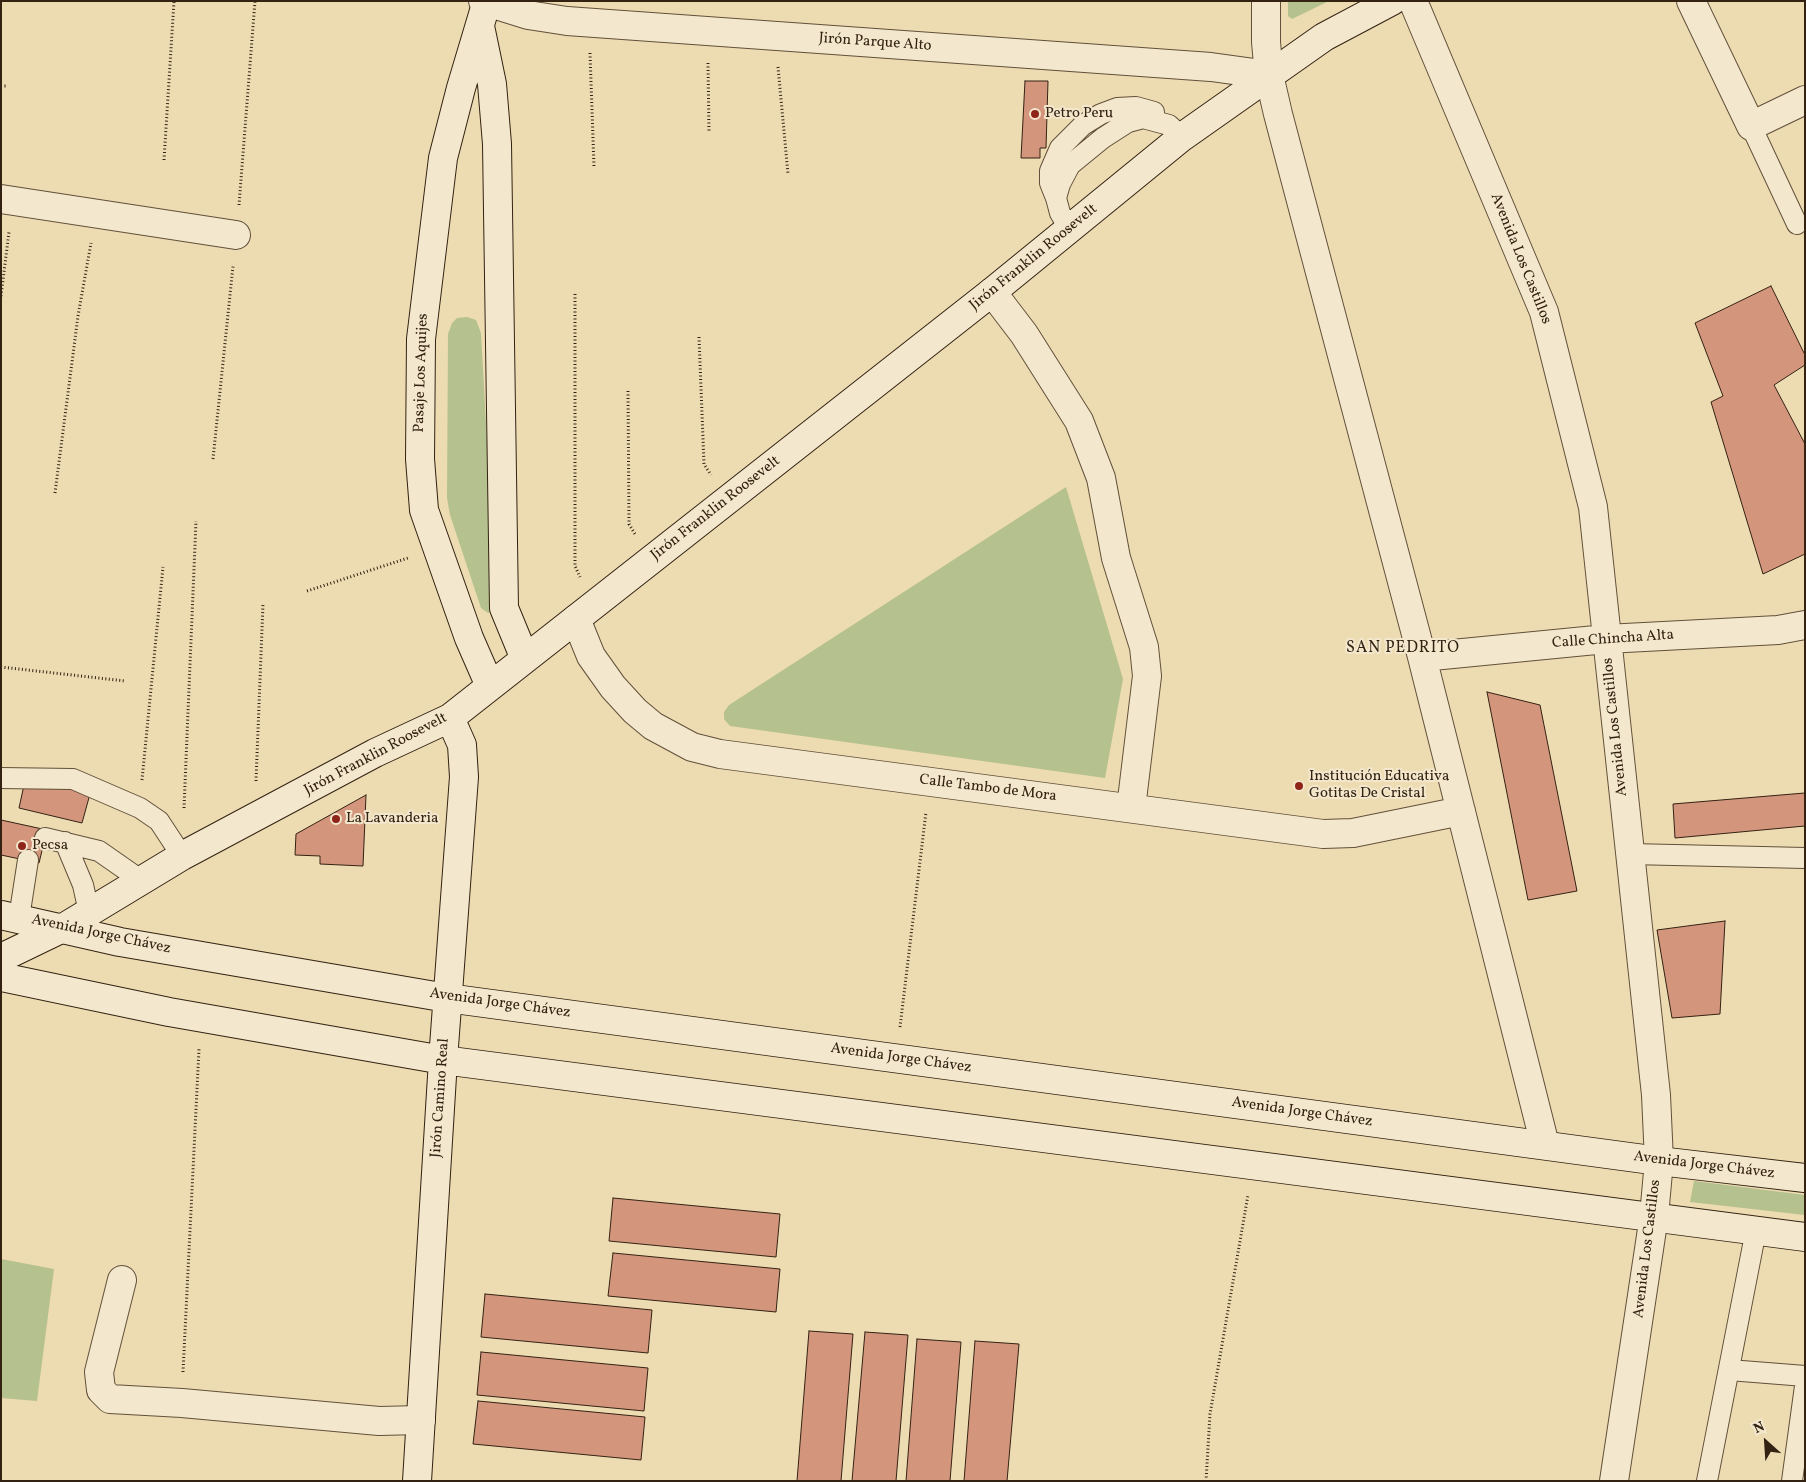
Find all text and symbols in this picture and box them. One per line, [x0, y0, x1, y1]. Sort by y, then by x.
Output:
street label: Jirón Parque Alto [818, 30, 932, 56]
place label: Petro Peru [1045, 105, 1113, 123]
marker: Petro Peru [1029, 108, 1041, 120]
street label: Avenida Los Castillos [1486, 191, 1554, 327]
street label: Jirón Franklin Roosevelt [966, 201, 1102, 315]
street label: Pasaje Los Aquijes [411, 313, 433, 433]
street label: Jirón Franklin Roosevelt [648, 453, 784, 565]
street label: Calle Chincha Alta [1551, 627, 1675, 653]
district label: SAN PEDRITO [1345, 639, 1461, 659]
street label: Avenida Los Castillos [1600, 657, 1632, 797]
street label: Jirón Franklin Roosevelt [301, 710, 451, 800]
place label: Institución Educativa Gotitas De Cristal [1309, 768, 1449, 803]
street label: Calle Tambo de Mora [918, 772, 1058, 806]
marker: Institución Educativa Gotitas De Cristal [1293, 780, 1305, 792]
place label: La Lavanderia [346, 810, 438, 828]
marker: La Lavanderia [330, 813, 342, 825]
place label: Pecsa [32, 837, 68, 855]
marker: Pecsa [16, 840, 28, 852]
street label: Avenida Jorge Chávez [30, 911, 172, 959]
street label: Avenida Jorge Chávez [428, 985, 572, 1023]
street label: Jirón Camino Real [428, 1038, 454, 1158]
street label: Avenida Jorge Chávez [829, 1040, 973, 1078]
street label: Avenida Jorge Chávez [1230, 1094, 1374, 1132]
street label: Avenida Jorge Chávez [1632, 1148, 1776, 1184]
street label: Avenida Los Castillos [1631, 1179, 1665, 1319]
north arrow [1741, 1417, 1791, 1467]
text: N [1750, 1417, 1768, 1439]

